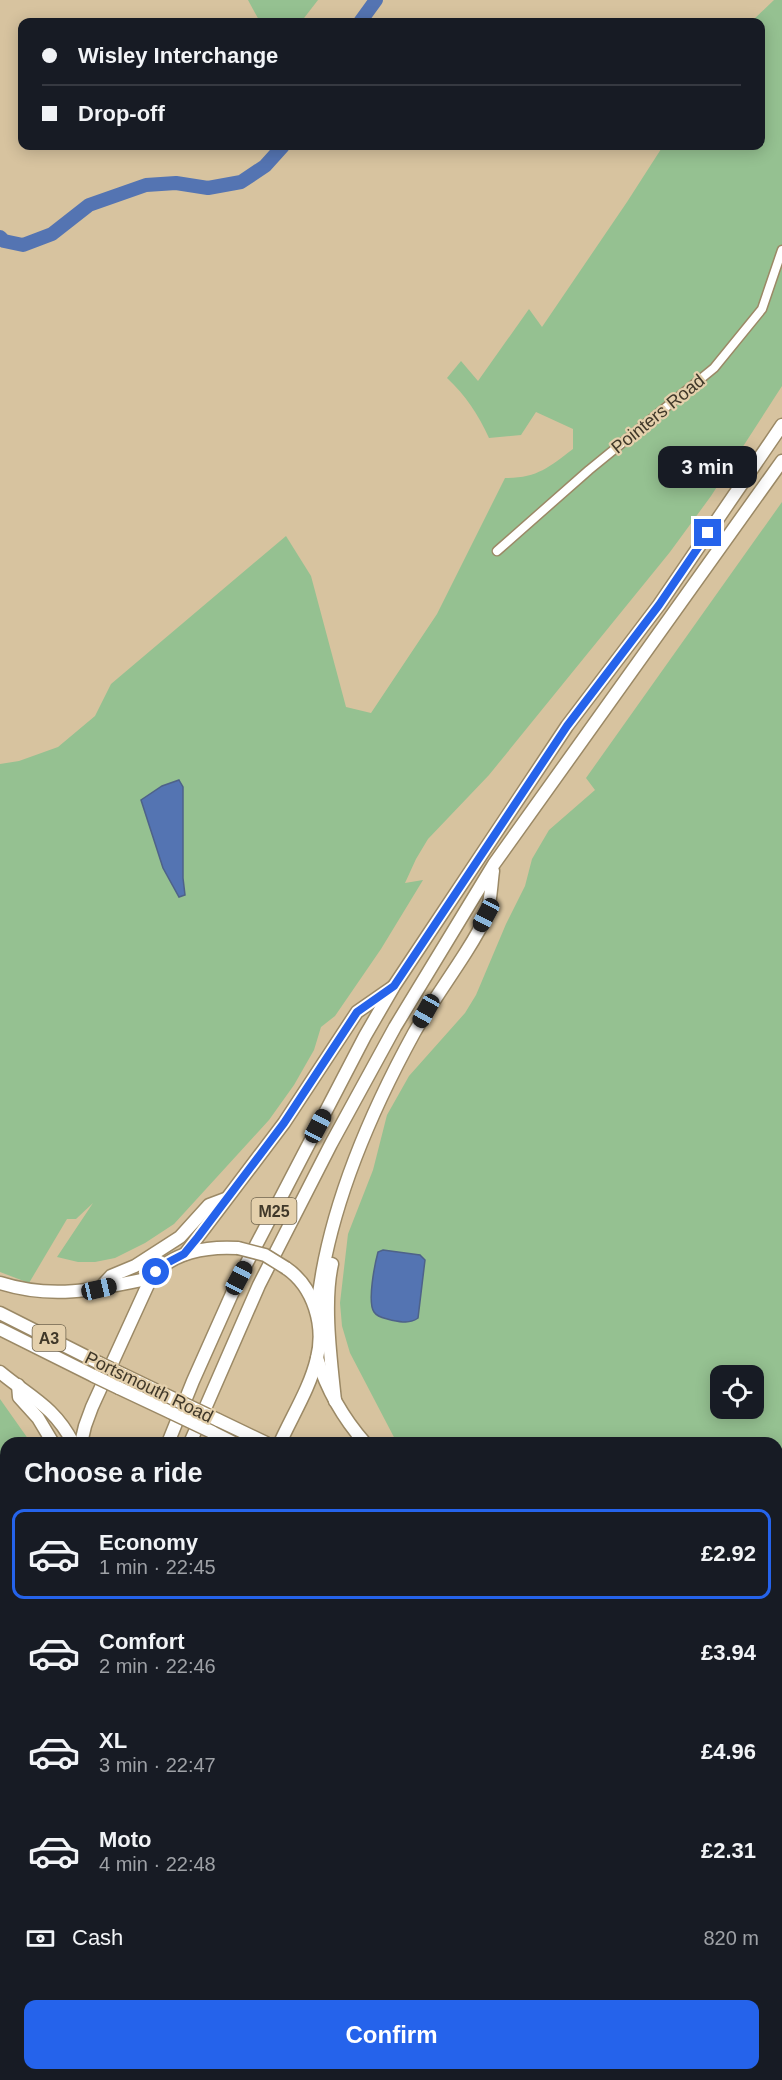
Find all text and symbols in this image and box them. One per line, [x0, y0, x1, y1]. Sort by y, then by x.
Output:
text: Wisley Interchange [78, 43, 278, 68]
text: Drop-off [78, 101, 165, 126]
street label: Pointers Road [607, 370, 709, 458]
callout: 3 min [658, 446, 758, 488]
text: 3 min [681, 456, 734, 478]
route end [694, 519, 721, 546]
car [470, 895, 502, 935]
car [409, 991, 443, 1031]
car [302, 1106, 334, 1146]
road number: M25 [252, 1198, 296, 1224]
route start [142, 1258, 169, 1285]
car [223, 1258, 255, 1298]
car [79, 1276, 119, 1302]
road number: A3 [32, 1325, 66, 1351]
street label: Portsmouth Road [82, 1347, 216, 1427]
map controls [710, 1365, 764, 1419]
button: locate [710, 1365, 764, 1419]
text: Choose a ride [24, 1458, 203, 1488]
icon: car [27, 1527, 81, 1581]
text: Economy [99, 1530, 198, 1555]
text: £2.92 [701, 1541, 756, 1566]
text: 1 min · 22:45 [99, 1556, 216, 1578]
icon: car [27, 1626, 81, 1680]
text: Comfort [99, 1629, 185, 1654]
text: £3.94 [701, 1640, 756, 1665]
text: 2 min · 22:46 [99, 1655, 216, 1677]
icon: car [27, 1725, 81, 1779]
text: XL [99, 1728, 127, 1753]
text: £4.96 [701, 1739, 756, 1764]
text: 3 min · 22:47 [99, 1754, 216, 1776]
icon: car [27, 1824, 81, 1878]
text: Moto [99, 1827, 152, 1852]
text: £2.31 [701, 1838, 756, 1863]
text: 4 min · 22:48 [99, 1853, 216, 1875]
icon: cash [24, 1922, 57, 1955]
text: Cash [72, 1925, 123, 1950]
text: 820 m [703, 1927, 759, 1949]
button: Confirm [24, 2000, 759, 2069]

